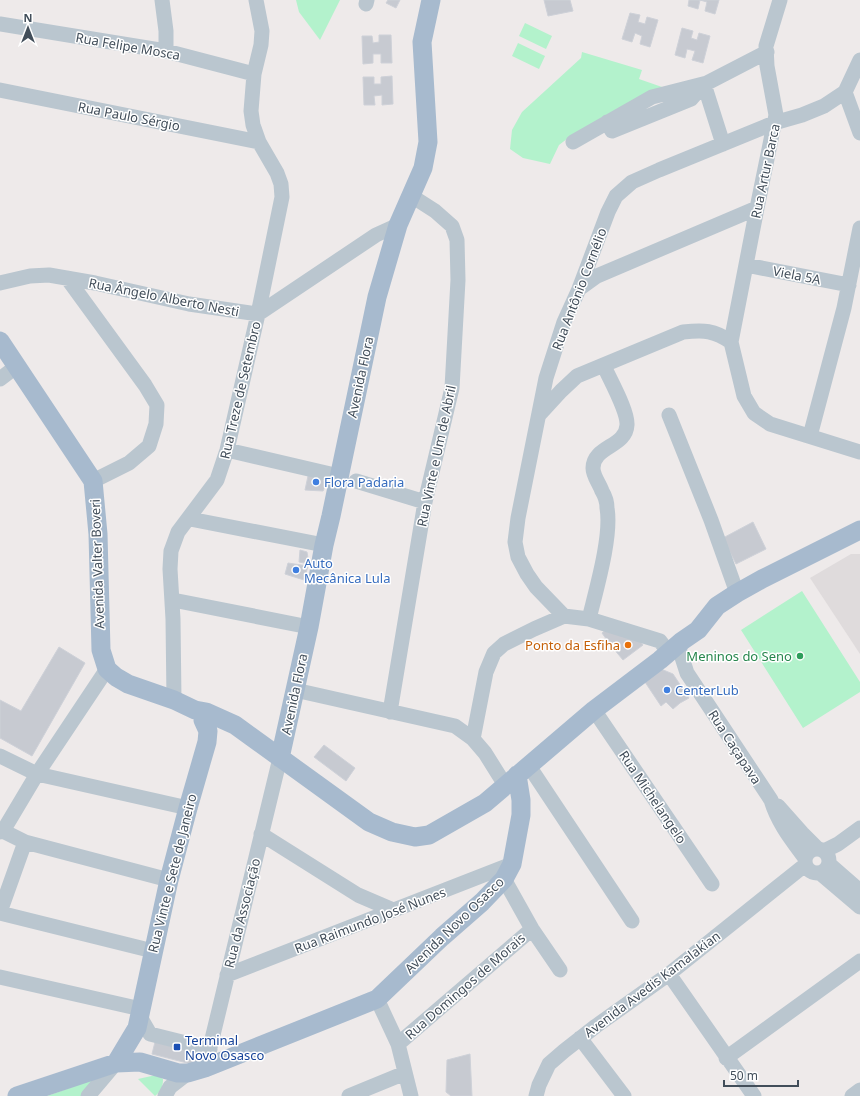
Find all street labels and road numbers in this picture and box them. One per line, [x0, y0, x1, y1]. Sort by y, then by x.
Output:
street label: Rua Felipe Mosca [74, 28, 182, 64]
street label: Rua Paulo Sérgio [76, 97, 182, 135]
street label: Rua Artur Barca [746, 122, 784, 220]
street label: Rua Antônio Cornélio [547, 225, 611, 353]
street label: Viela 5A [772, 262, 823, 289]
street label: Rua Ângelo Alberto Nesti [87, 274, 241, 320]
street label: Rua Treze de Setembro [215, 319, 265, 461]
street label: Avenida Flora [343, 335, 377, 419]
street label: Rua Vinte e Um de Abril [412, 384, 460, 528]
street label: Avenida Valter Boveri [86, 499, 108, 629]
street label: Avenida Flora [277, 652, 311, 736]
street label: Rua Caçapava [704, 706, 766, 788]
street label: Rua Michelangelo [615, 747, 691, 847]
street label: Rua Vinte e Sete de Janeiro [144, 792, 201, 954]
street label: Rua da Associação [220, 856, 264, 970]
street label: Avenida Novo Osasco [400, 873, 508, 977]
street label: Rua Raimundo José Nunes [292, 883, 448, 957]
street label: Avenida Avedis Kamalakian [580, 927, 724, 1041]
street label: Rua Domingos de Morais [401, 929, 529, 1043]

